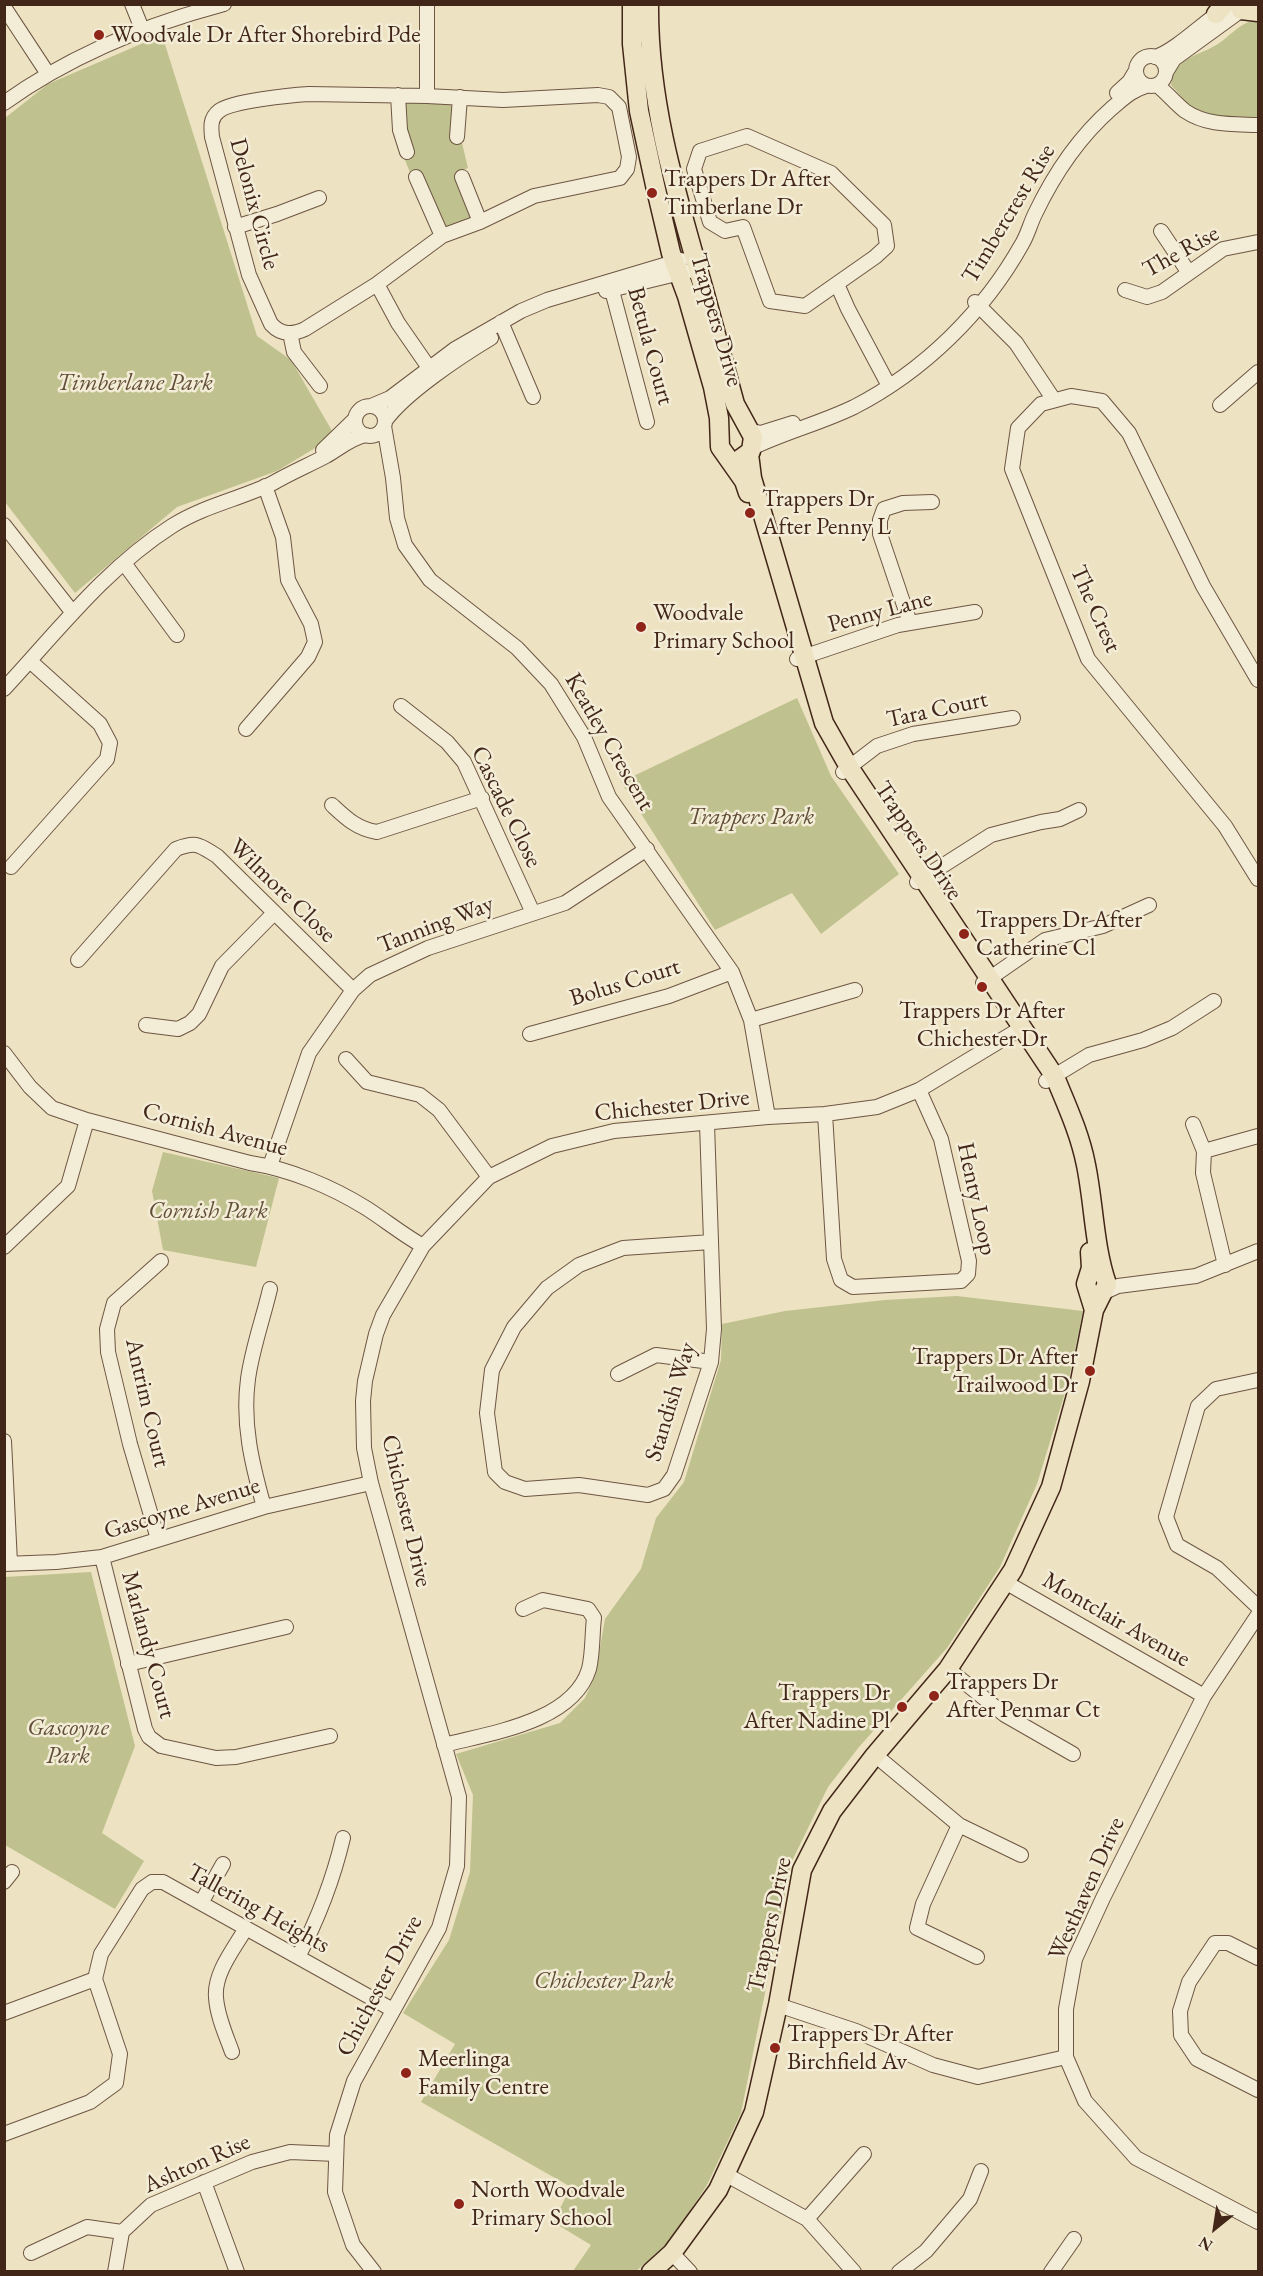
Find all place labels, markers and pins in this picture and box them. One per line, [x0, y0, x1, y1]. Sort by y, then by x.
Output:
place label: Woodvale Dr After Shorebird Pde [111, 21, 421, 49]
marker: Woodvale Dr After Shorebird Pde [92, 28, 106, 42]
place label: Trappers Dr After Timberlane Dr [664, 165, 830, 221]
marker: Trappers Dr After Timberlane Dr [645, 186, 659, 200]
place label: Trappers Dr After Penny L [762, 485, 891, 541]
marker: Trappers Dr After Penny L [743, 506, 757, 520]
place label: Woodvale Primary School [653, 599, 794, 655]
marker: Woodvale Primary School [634, 620, 648, 634]
place label: Trappers Dr After Catherine Cl [976, 906, 1142, 962]
marker: Trappers Dr After Catherine Cl [957, 927, 971, 941]
marker: Trappers Dr After Chichester Dr [975, 980, 989, 994]
place label: Trappers Dr After Chichester Dr [899, 997, 1065, 1053]
place label: Trappers Dr After Trailwood Dr [912, 1343, 1078, 1399]
marker: Trappers Dr After Trailwood Dr [1083, 1364, 1097, 1378]
place label: Trappers Dr After Penmar Ct [946, 1668, 1100, 1724]
place label: Trappers Dr After Nadine Pl [744, 1679, 890, 1735]
marker: Trappers Dr After Penmar Ct [927, 1689, 941, 1703]
marker: Trappers Dr After Nadine Pl [895, 1700, 909, 1714]
place label: Trappers Dr After Birchfield Av [787, 2020, 953, 2076]
marker: Trappers Dr After Birchfield Av [768, 2041, 782, 2055]
place label: Meerlinga Family Centre [418, 2045, 549, 2101]
marker: Meerlinga Family Centre [399, 2066, 413, 2080]
place label: North Woodvale Primary School [471, 2176, 625, 2232]
marker: North Woodvale Primary School [452, 2197, 466, 2211]

